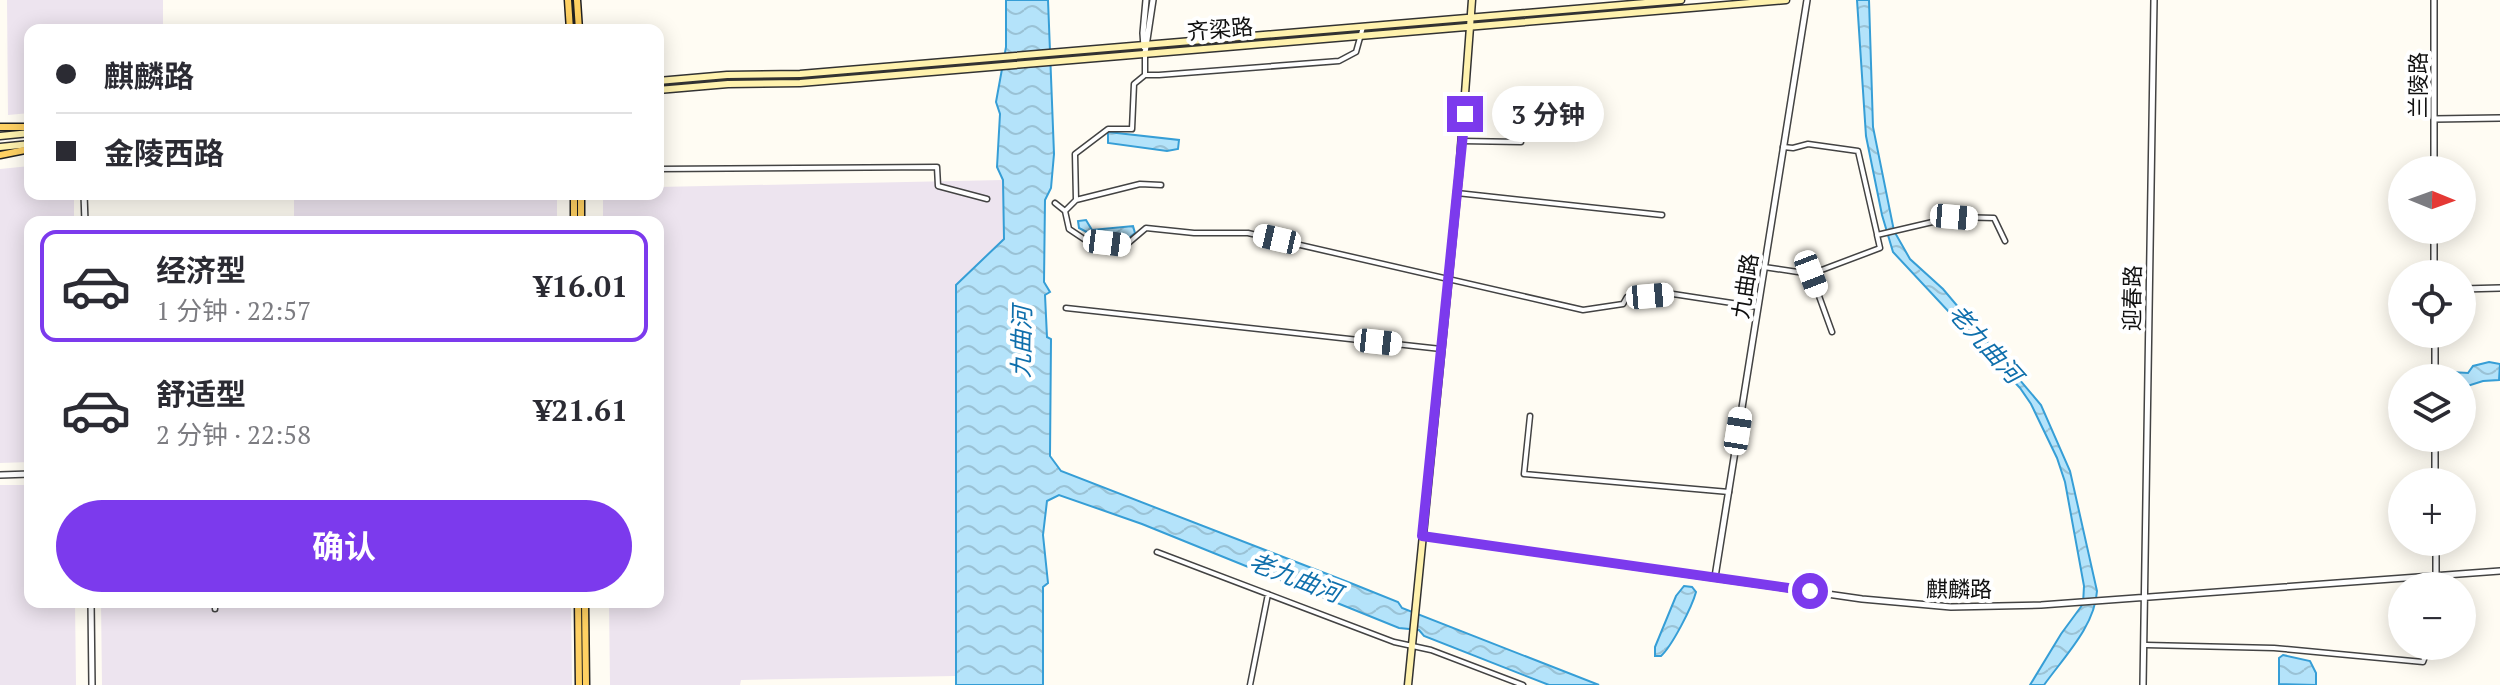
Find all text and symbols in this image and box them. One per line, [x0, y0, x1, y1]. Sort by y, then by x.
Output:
street label: 齐梁路 [1186, 11, 1254, 46]
street label: 兰陵路 [2403, 52, 2432, 118]
text: 麒麟路 [104, 56, 194, 96]
callout: 3 分钟 [1493, 86, 1605, 142]
route end [1447, 96, 1483, 132]
text: 3 分钟 [1511, 97, 1585, 131]
text: 金陵西路 [104, 133, 224, 173]
north arrow [2388, 156, 2476, 244]
map controls [2388, 156, 2476, 660]
car [1929, 203, 1979, 231]
car [1251, 222, 1303, 256]
car [1082, 228, 1132, 258]
car [1791, 247, 1831, 301]
icon: car [60, 250, 132, 322]
text: 经济型 [156, 250, 246, 290]
street label: 九曲路 [1725, 251, 1764, 321]
button: locate [2388, 260, 2476, 348]
street label: 迎春路 [2116, 265, 2147, 331]
text: ¥16.01 [534, 266, 628, 306]
car [1625, 282, 1675, 310]
text: 1 分钟 · 22:57 [156, 293, 311, 327]
water label: 老九曲河 [1942, 297, 2032, 393]
water label: 九曲河 [1004, 302, 1038, 378]
car [1353, 328, 1403, 356]
button: layers [2388, 364, 2476, 452]
icon: car [60, 374, 132, 446]
text: 舒适型 [156, 374, 246, 414]
text: ¥21.61 [534, 390, 628, 430]
car [1722, 405, 1754, 457]
text: 2 分钟 · 22:58 [156, 417, 311, 451]
button: + [2388, 468, 2476, 556]
button: 确认 [56, 500, 632, 592]
water label: 老九曲河 [1245, 545, 1350, 611]
button: − [2388, 572, 2476, 660]
route start [1792, 573, 1828, 609]
street label: 麒麟路 [1926, 574, 1992, 603]

